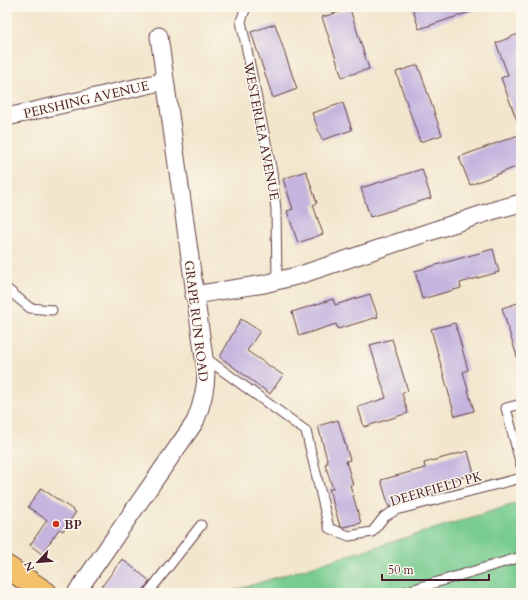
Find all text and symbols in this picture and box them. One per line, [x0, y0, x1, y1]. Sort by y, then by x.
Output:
street label: WESTERLEA AVENUE [239, 59, 283, 202]
street label: PERSHING AVENUE [22, 77, 151, 123]
street label: GRAPE RUN ROAD [180, 259, 212, 383]
street label: DEERFIELD PK [388, 467, 485, 511]
place label: BP [64, 516, 82, 534]
marker: BP [51, 519, 61, 529]
north arrow [18, 542, 58, 582]
scale bar [382, 556, 489, 582]
text: N [20, 558, 38, 574]
text: 50 m [388, 562, 415, 578]

